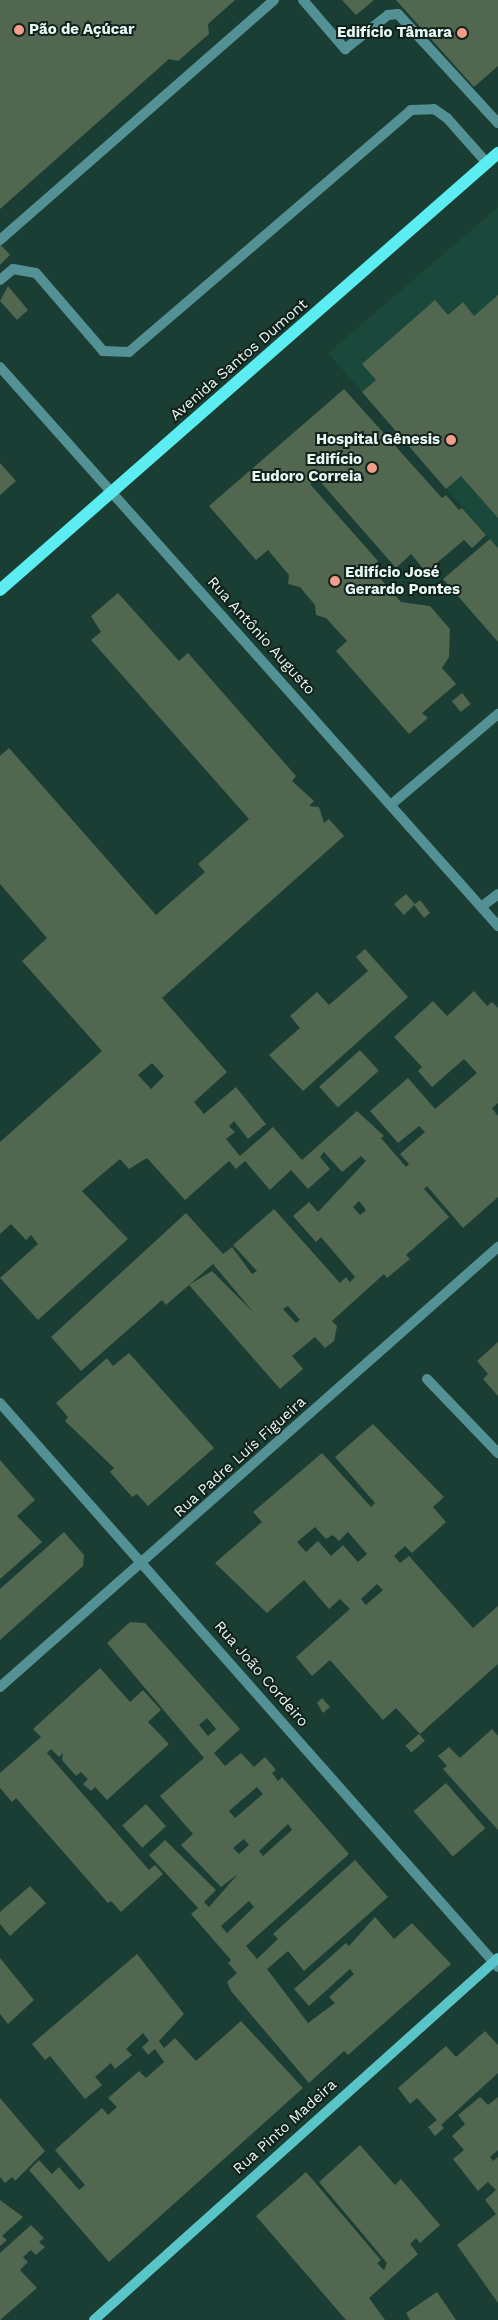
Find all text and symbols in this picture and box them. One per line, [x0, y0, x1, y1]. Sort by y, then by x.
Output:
place label: Pão de Açúcar [29, 21, 135, 39]
marker: Pão de Açúcar [13, 24, 25, 36]
place label: Edifício Tâmara [337, 24, 452, 42]
marker: Edifício Tâmara [456, 27, 468, 39]
street label: Avenida Santos Dumont [167, 295, 311, 425]
place label: Hospital Gênesis [316, 431, 440, 449]
marker: Hospital Gênesis [444, 433, 458, 447]
place label: Edifício Eudoro Correia [252, 450, 362, 485]
marker: Edifício Eudoro Correia [366, 462, 378, 474]
place label: Edifício José Gerardo Pontes [345, 563, 460, 598]
street label: Rua Antônio Augusto [203, 573, 319, 699]
marker: Edifício José Gerardo Pontes [329, 575, 341, 587]
street label: Rua Padre Luís Figueira [170, 1393, 310, 1521]
street label: Rua João Cordeiro [210, 1617, 312, 1731]
street label: Rua Pinto Madeira [230, 2076, 340, 2178]

